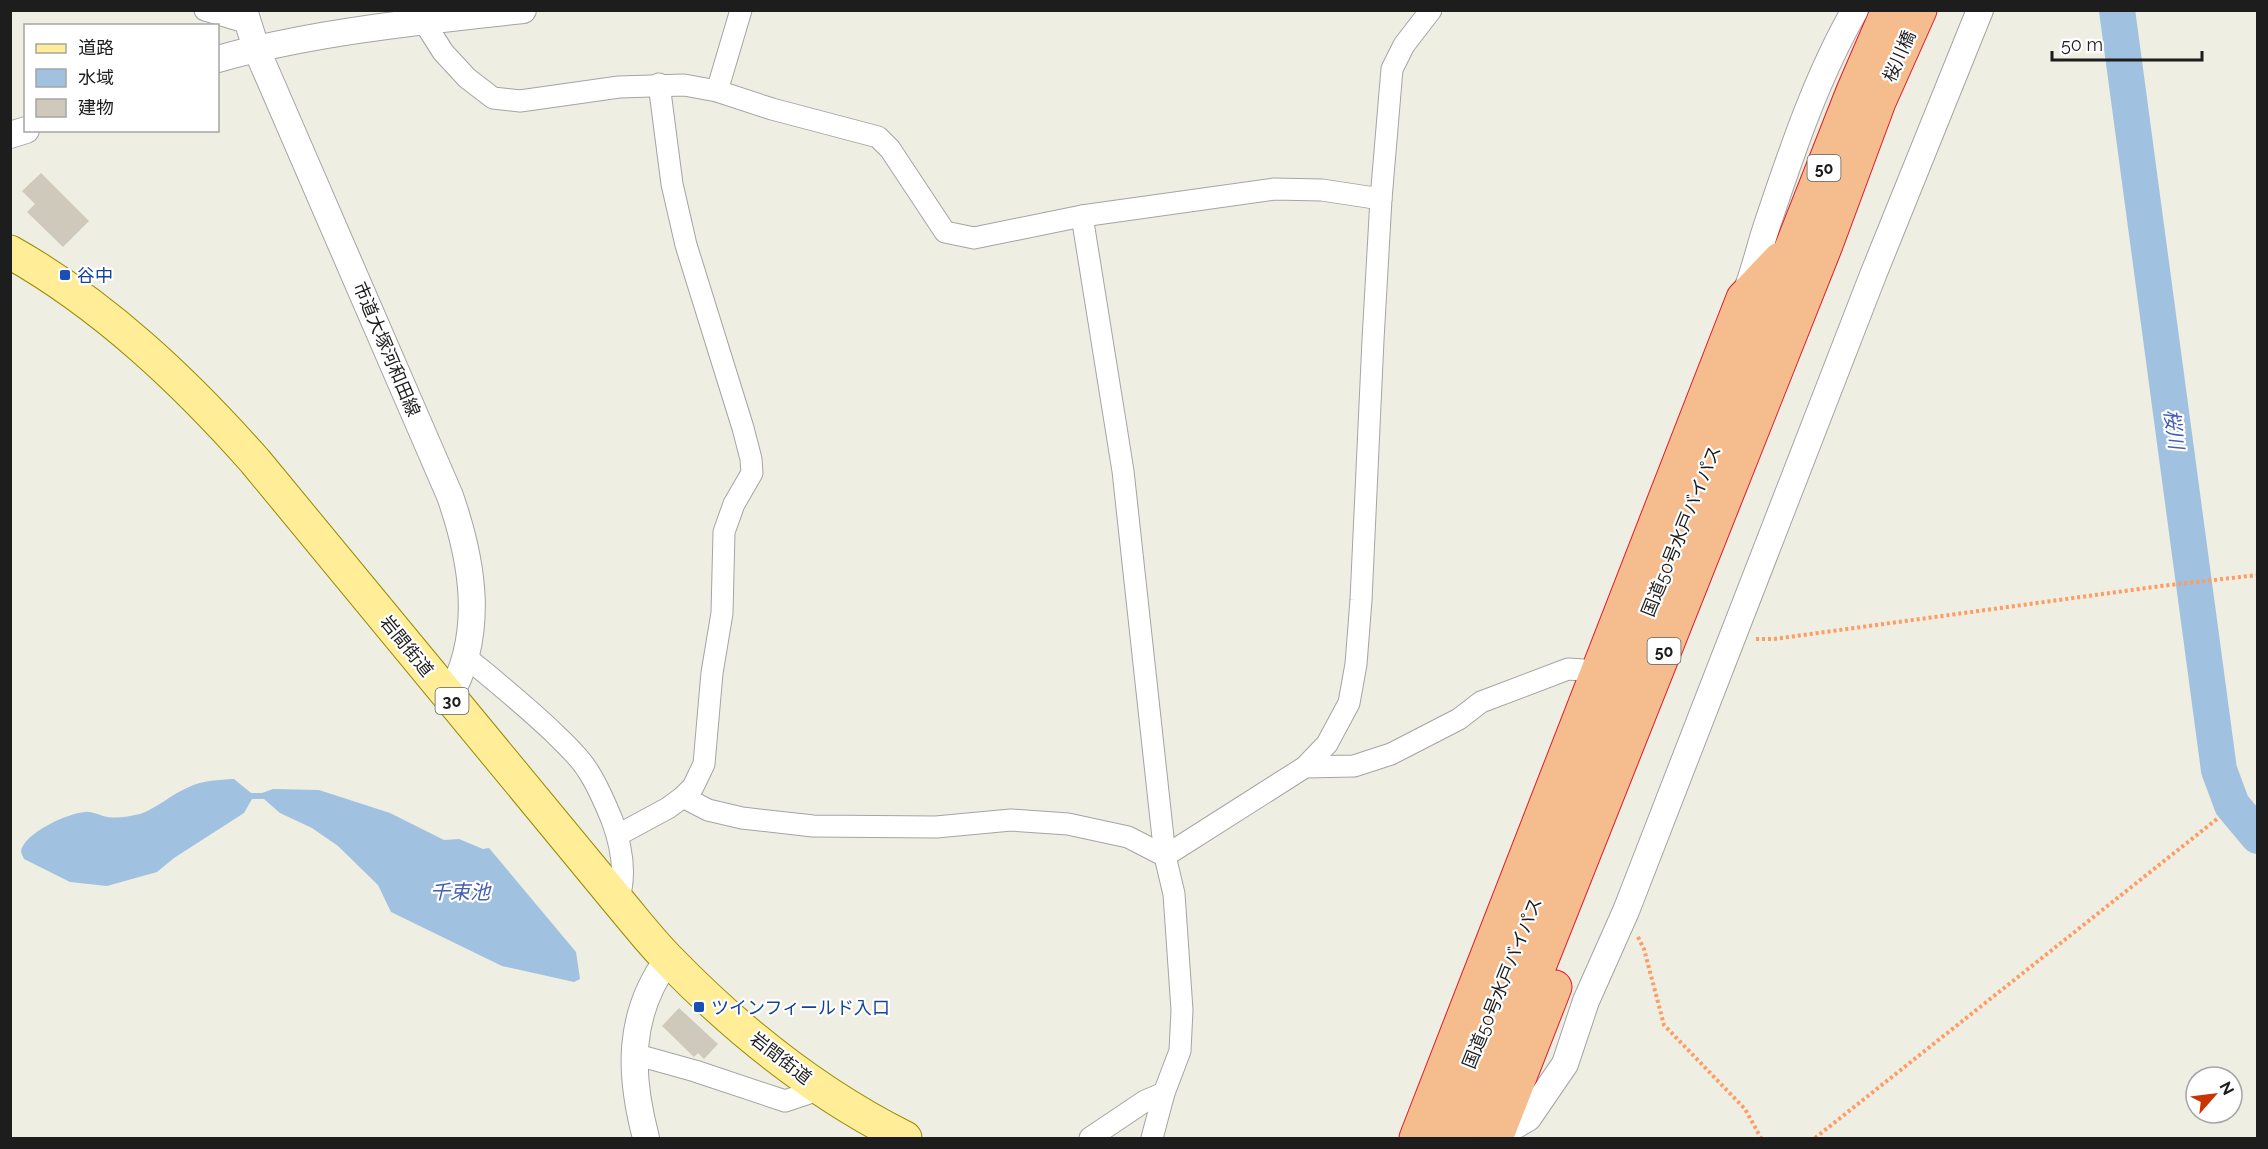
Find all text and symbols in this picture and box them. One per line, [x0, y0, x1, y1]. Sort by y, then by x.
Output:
legend [24, 24, 219, 132]
scale bar [2052, 24, 2202, 62]
street label: 桜川橋 [1878, 27, 1920, 85]
text: 50 m [2061, 34, 2103, 55]
text: 道路 [78, 37, 114, 58]
text: 水域 [78, 67, 114, 88]
text: 建物 [78, 97, 114, 118]
road number: 50 [1808, 155, 1840, 181]
place label: 谷中 [77, 265, 113, 286]
marker: 谷中 [58, 268, 72, 282]
street label: 市道大塚河和田線 [349, 279, 425, 419]
water label: 桜川 [2159, 408, 2189, 452]
street label: 国道50号水戸バイパス [1637, 442, 1725, 620]
street label: 岩間街道 [376, 611, 438, 681]
road number: 50 [1648, 638, 1680, 664]
road number: 30 [436, 688, 468, 714]
water label: 千束池 [430, 880, 492, 904]
street label: 国道50号水戸バイパス [1458, 894, 1546, 1072]
place label: ツインフィールド入口 [711, 997, 890, 1018]
marker: ツインフィールド入口 [692, 1000, 706, 1014]
street label: 岩間街道 [746, 1028, 816, 1088]
north arrow [2184, 1065, 2244, 1125]
text: N [2216, 1078, 2238, 1098]

